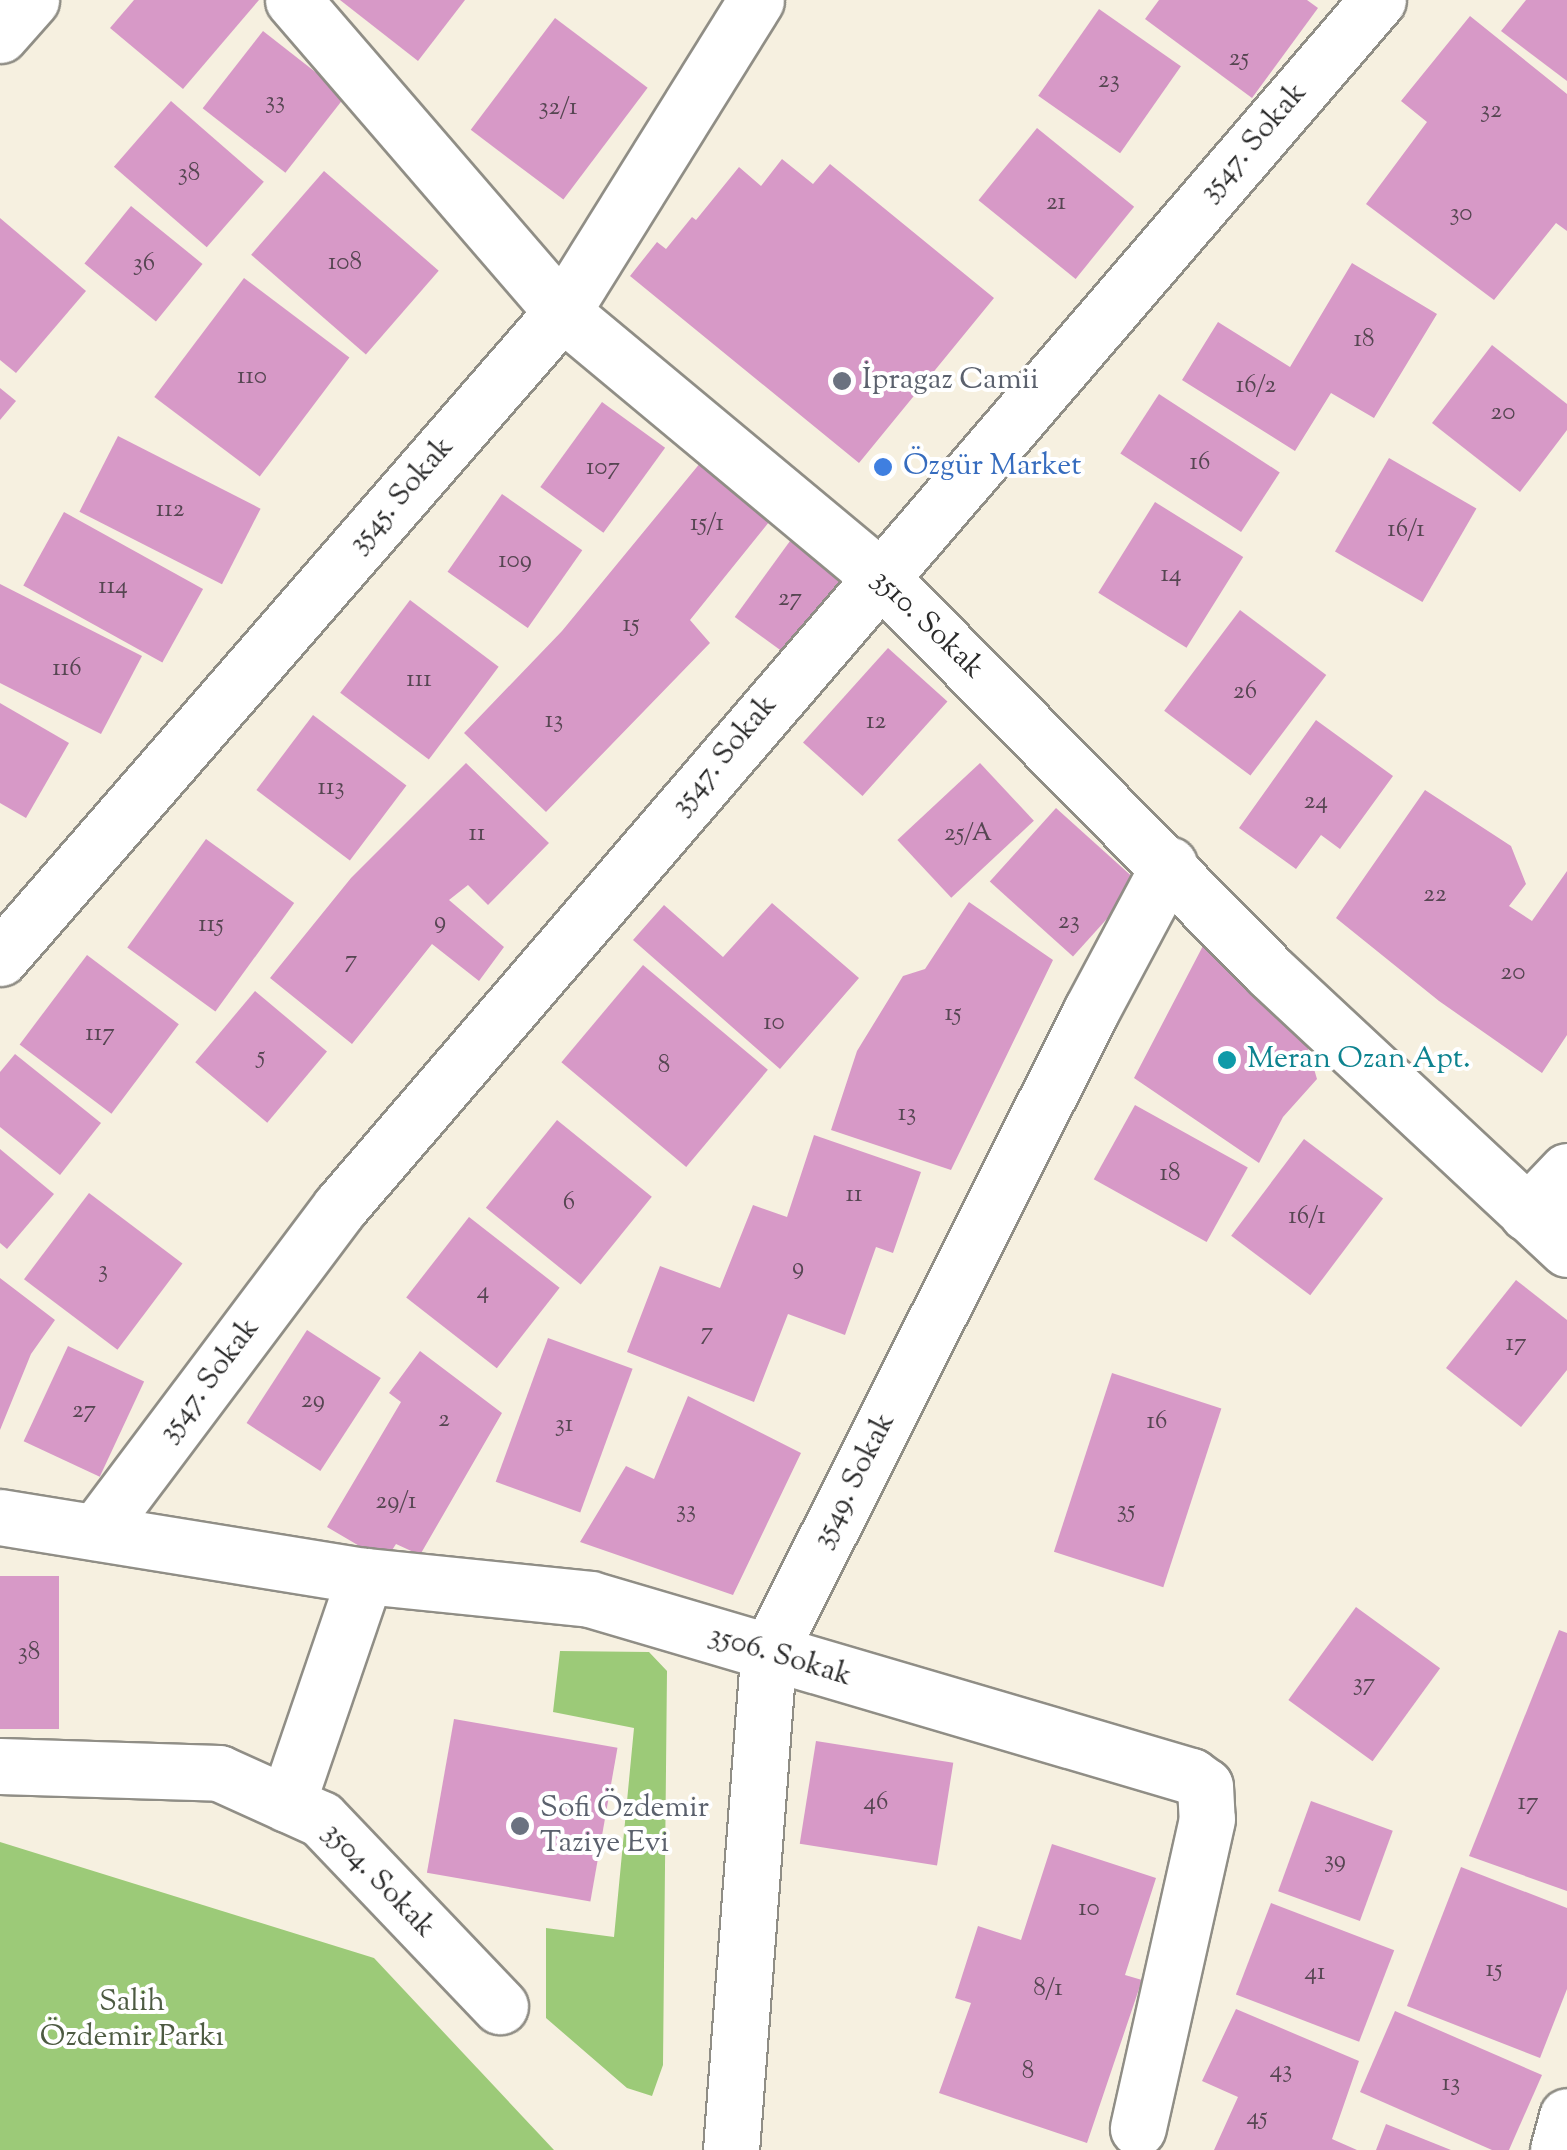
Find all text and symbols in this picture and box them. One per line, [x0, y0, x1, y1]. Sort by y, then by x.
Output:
house number: 25 [1229, 44, 1249, 74]
house number: 23 [1098, 66, 1120, 96]
street label: 3547. Sokak [1193, 76, 1315, 210]
house number: 33 [265, 87, 285, 117]
house number: 32/1 [539, 93, 577, 123]
house number: 32 [1480, 96, 1502, 126]
house number: 38 [178, 159, 200, 189]
house number: 21 [1046, 188, 1066, 218]
house number: 30 [1449, 199, 1473, 229]
house number: 108 [328, 248, 362, 278]
house number: 36 [133, 249, 155, 279]
house number: 18 [1354, 325, 1374, 355]
house number: 110 [237, 362, 267, 392]
place label: İpragaz Camii [862, 363, 1039, 399]
marker: İpragaz Camii [831, 370, 853, 392]
house number: 16/2 [1236, 371, 1276, 401]
house number: 20 [1491, 398, 1515, 428]
street label: 3545. Sokak [342, 430, 462, 562]
house number: 16 [1190, 448, 1210, 478]
place label: Özgür Market [903, 449, 1081, 485]
house number: 107 [586, 453, 620, 483]
marker: Özgür Market [872, 456, 894, 478]
house number: 112 [156, 495, 184, 525]
house number: 15/1 [690, 509, 724, 539]
house number: 16/1 [1387, 515, 1425, 545]
house number: 109 [498, 546, 532, 576]
house number: 14 [1160, 560, 1182, 590]
street label: 3510. Sokak [863, 563, 991, 687]
house number: 114 [98, 572, 128, 602]
house number: 27 [778, 584, 802, 614]
house number: 15 [622, 610, 640, 640]
house number: 116 [52, 654, 82, 684]
house number: 111 [406, 665, 432, 695]
house number: 26 [1233, 677, 1257, 707]
street label: 3547. Sokak [664, 689, 786, 823]
house number: 13 [545, 706, 563, 736]
house number: 12 [866, 707, 886, 737]
house number: 113 [317, 773, 345, 803]
house number: 24 [1304, 787, 1328, 817]
house number: 11 [469, 819, 485, 849]
house number: 25/A [944, 819, 992, 849]
house number: 22 [1423, 880, 1447, 910]
house number: 9 [434, 907, 446, 937]
house number: 23 [1058, 907, 1080, 937]
house number: 115 [198, 910, 224, 940]
house number: 7 [345, 946, 357, 976]
house number: 20 [1501, 958, 1525, 988]
house number: 15 [944, 999, 962, 1029]
house number: 10 [763, 1008, 785, 1038]
house number: 117 [85, 1019, 115, 1049]
house number: 5 [257, 1042, 265, 1072]
place label: Meran Ozan Apt. [1247, 1042, 1471, 1078]
marker: Meran Ozan Apt. [1216, 1049, 1238, 1071]
house number: 8 [658, 1051, 670, 1081]
house number: 13 [898, 1099, 916, 1129]
house number: 18 [1160, 1159, 1180, 1189]
house number: 11 [846, 1180, 862, 1210]
house number: 6 [563, 1188, 575, 1218]
house number: 16/1 [1288, 1202, 1326, 1232]
house number: 9 [792, 1253, 804, 1283]
house number: 3 [98, 1256, 108, 1286]
house number: 4 [477, 1277, 489, 1307]
street label: 3547. Sokak [152, 1312, 268, 1450]
house number: 7 [701, 1318, 713, 1348]
house number: 17 [1505, 1329, 1527, 1359]
house number: 29 [301, 1386, 325, 1416]
house number: 27 [72, 1396, 96, 1426]
house number: 2 [438, 1405, 450, 1435]
house number: 16 [1147, 1407, 1167, 1437]
street label: 3549. Sokak [806, 1408, 904, 1554]
house number: 31 [555, 1410, 573, 1440]
house number: 29/1 [375, 1487, 417, 1517]
house number: 33 [676, 1496, 696, 1526]
house number: 35 [1117, 1496, 1135, 1526]
street label: 3506. Sokak [704, 1618, 856, 1696]
house number: 38 [18, 1638, 40, 1668]
house number: 37 [1353, 1669, 1375, 1699]
house number: 46 [864, 1788, 888, 1818]
house number: 17 [1517, 1788, 1539, 1818]
place label: Sofi Özdemir Taziye Evi [540, 1791, 709, 1862]
marker: Sofi Özdemir Taziye Evi [509, 1815, 531, 1837]
street label: 3504. Sokak [314, 1816, 442, 1946]
house number: 39 [1324, 1846, 1346, 1876]
house number: 10 [1078, 1894, 1100, 1924]
house number: 15 [1485, 1955, 1503, 1985]
house number: 41 [1304, 1958, 1326, 1988]
house number: 8/1 [1033, 1974, 1063, 2004]
park label: Salih Özdemir Parkı [40, 1985, 224, 2056]
house number: 43 [1270, 2056, 1292, 2086]
house number: 8 [1022, 2057, 1034, 2087]
house number: 13 [1442, 2069, 1460, 2099]
house number: 45 [1246, 2103, 1268, 2133]

